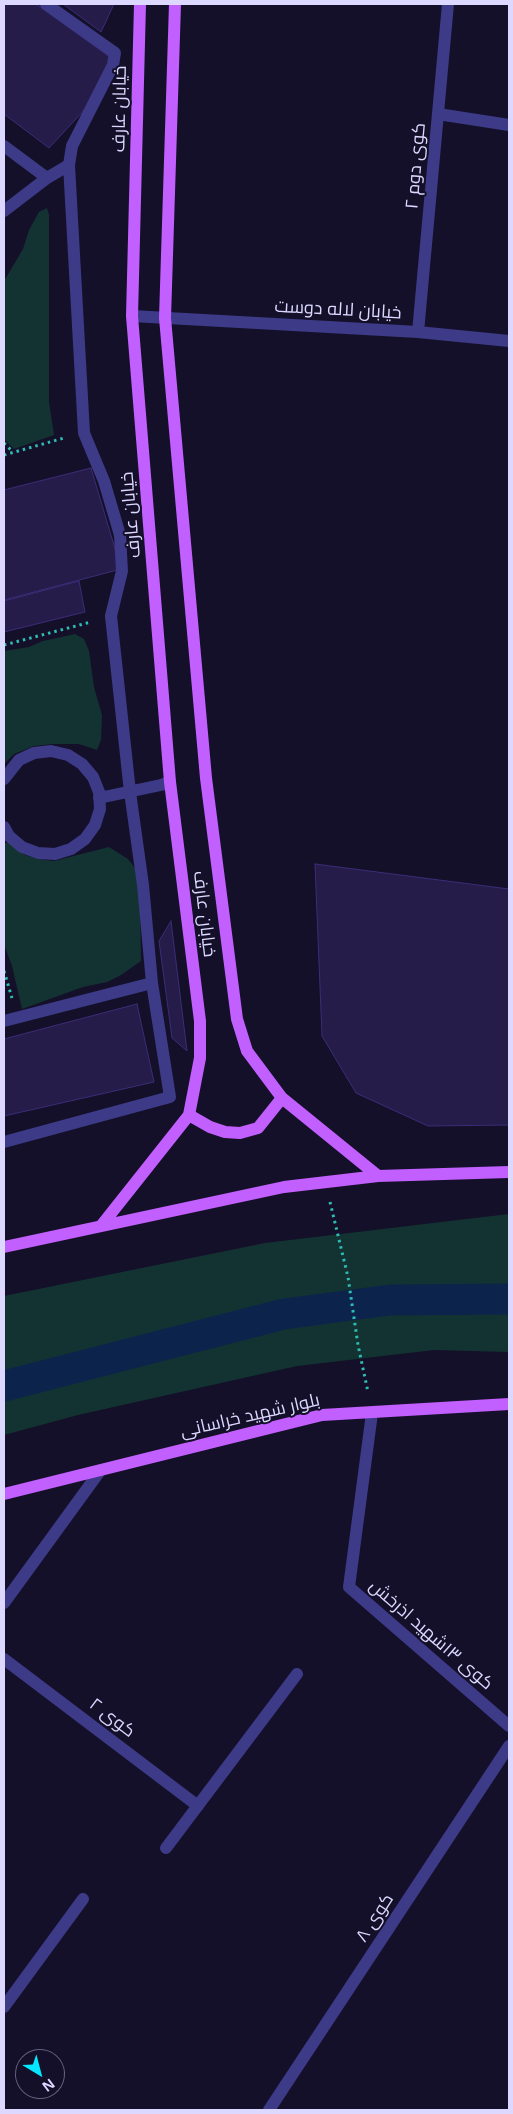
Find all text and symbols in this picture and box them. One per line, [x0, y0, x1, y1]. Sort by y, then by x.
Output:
street label: خیابان عارف [108, 65, 132, 153]
street label: کوی دوم ۲ [401, 122, 431, 210]
street label: خیابان لاله دوست [274, 296, 402, 324]
street label: خیابان عارف [116, 471, 146, 559]
street label: خیابان عارف [188, 870, 220, 958]
street label: بلوار شهید خراسانی [178, 1389, 322, 1443]
street label: کوی ۱۳شهید اذرخش [365, 1575, 497, 1695]
street label: کوی ۲ [85, 1694, 139, 1742]
street label: کوی ۸ [351, 1890, 399, 1946]
north arrow [15, 2049, 65, 2099]
text: N [38, 2075, 59, 2097]

